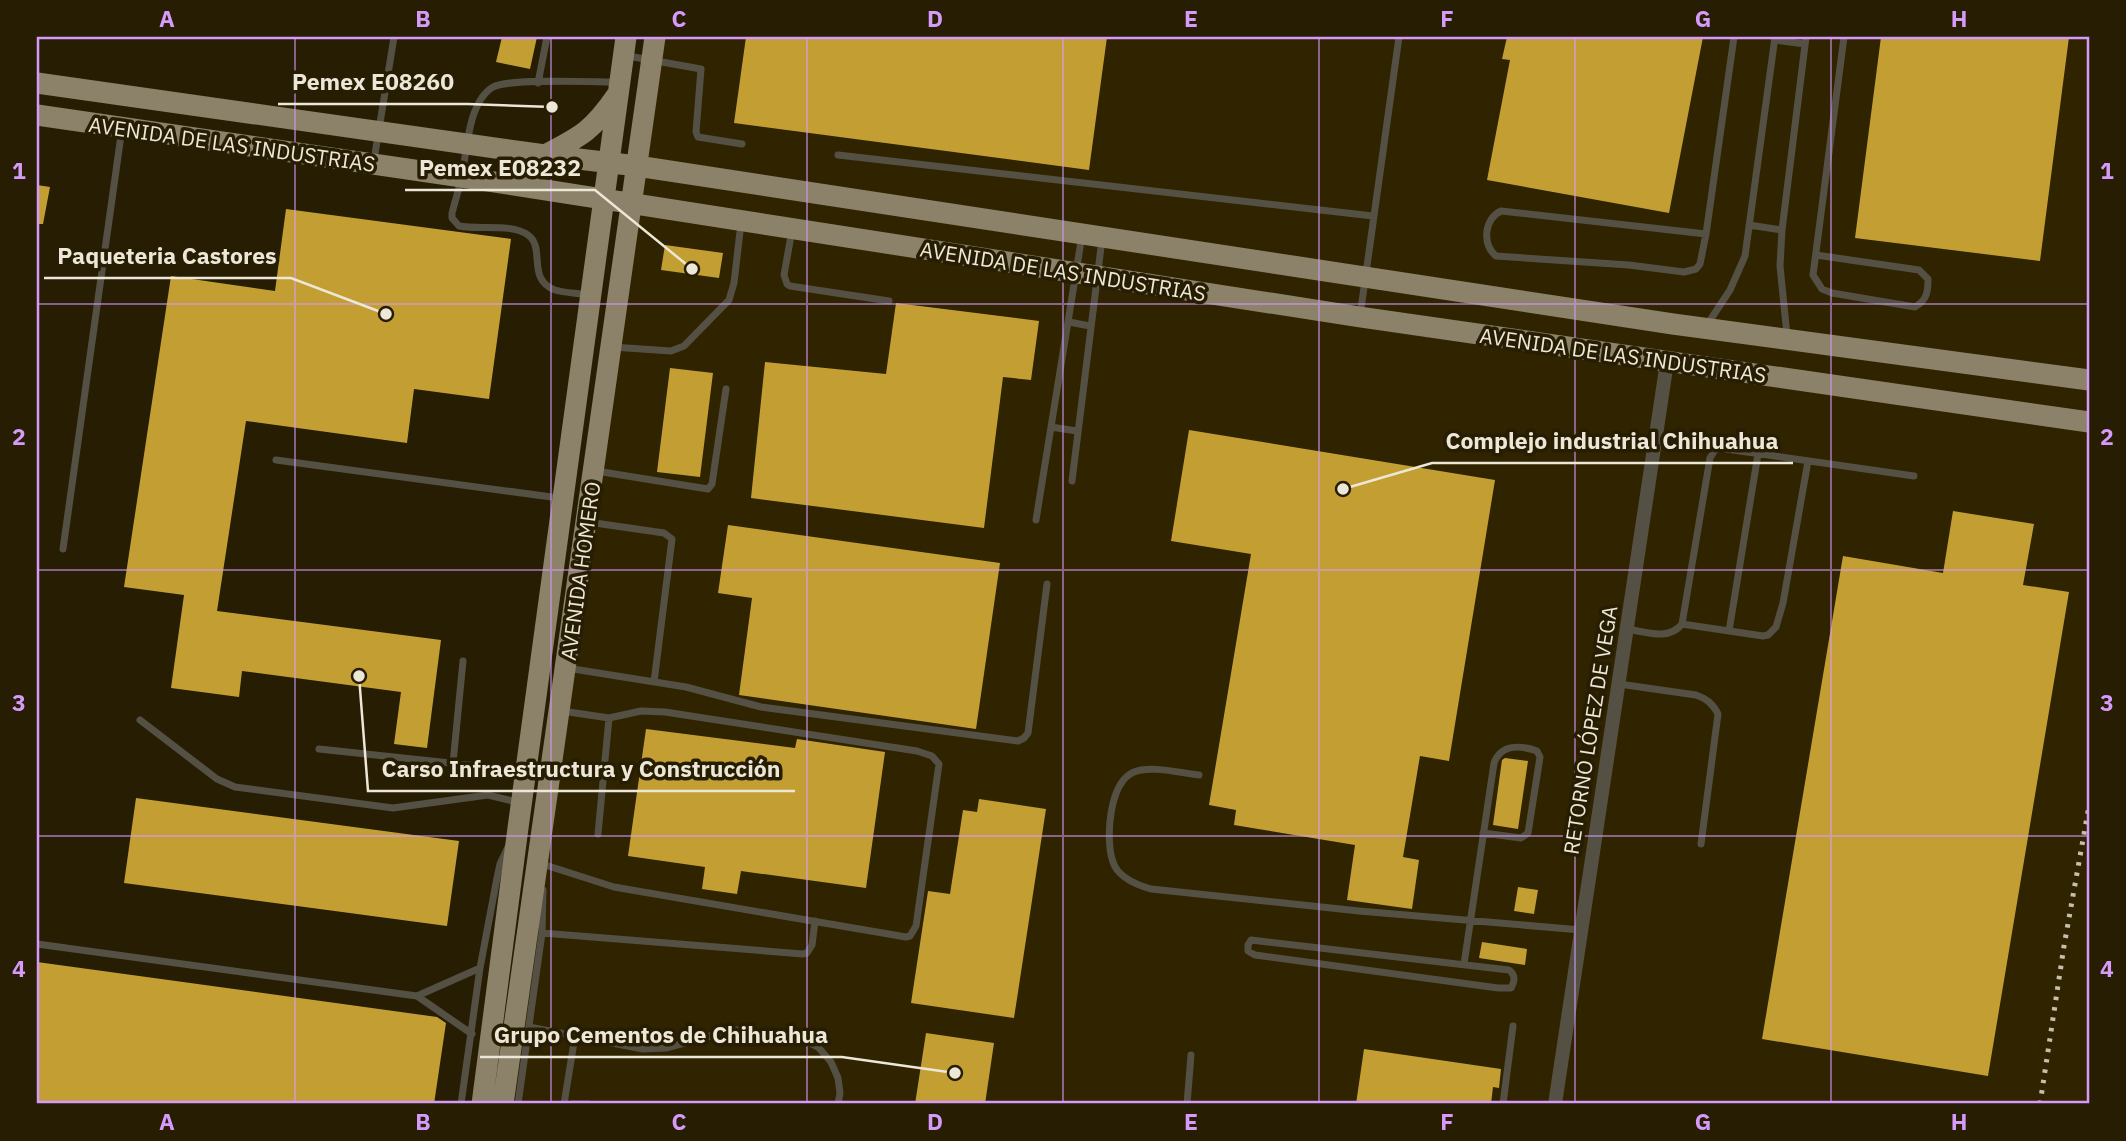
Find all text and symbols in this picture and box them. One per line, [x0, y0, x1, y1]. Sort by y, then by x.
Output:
text: A [159, 3, 175, 33]
text: B [415, 3, 431, 33]
text: C [672, 3, 687, 33]
text: D [927, 3, 943, 33]
text: E [1184, 3, 1198, 33]
text: F [1440, 3, 1454, 33]
text: G [1695, 3, 1711, 33]
text: H [1951, 3, 1967, 33]
callout: Pemex E08260 [278, 60, 468, 104]
text: Pemex E08260 [292, 66, 454, 96]
street label: AVENIDA DE LAS INDUSTRIAS [87, 110, 377, 178]
callout: Pemex E08232 [405, 146, 595, 190]
text: Pemex E08232 [419, 152, 581, 182]
text: 1 [12, 155, 26, 185]
text: 1 [2100, 155, 2114, 185]
callout: Paqueteria Castores [44, 234, 291, 278]
street label: AVENIDA DE LAS INDUSTRIAS [918, 235, 1208, 307]
text: Paqueteria Castores [57, 240, 277, 270]
street label: AVENIDA DE LAS INDUSTRIAS [1478, 321, 1768, 389]
callout: Complejo industrial Chihuahua [1432, 419, 1793, 463]
text: 2 [12, 421, 26, 451]
text: 2 [2100, 421, 2114, 451]
text: Complejo industrial Chihuahua [1445, 425, 1779, 455]
street label: AVENIDA HOMERO [554, 480, 606, 662]
street label: RETORNO LÓPEZ DE VEGA [1557, 604, 1623, 856]
text: 3 [12, 687, 26, 717]
text: 3 [2100, 687, 2114, 717]
callout: Carso Infraestructura y Construcción [368, 747, 795, 791]
text: Carso Infraestructura y Construcción [382, 753, 780, 783]
text: 4 [12, 953, 26, 983]
text: 4 [2100, 953, 2114, 983]
callout: Grupo Cementos de Chihuahua [480, 1013, 842, 1057]
text: Grupo Cementos de Chihuahua [494, 1019, 828, 1049]
text: A [159, 1106, 175, 1136]
text: B [415, 1106, 431, 1136]
text: C [672, 1106, 687, 1136]
text: D [927, 1106, 943, 1136]
text: E [1184, 1106, 1198, 1136]
text: F [1440, 1106, 1454, 1136]
text: G [1695, 1106, 1711, 1136]
text: H [1951, 1106, 1967, 1136]

